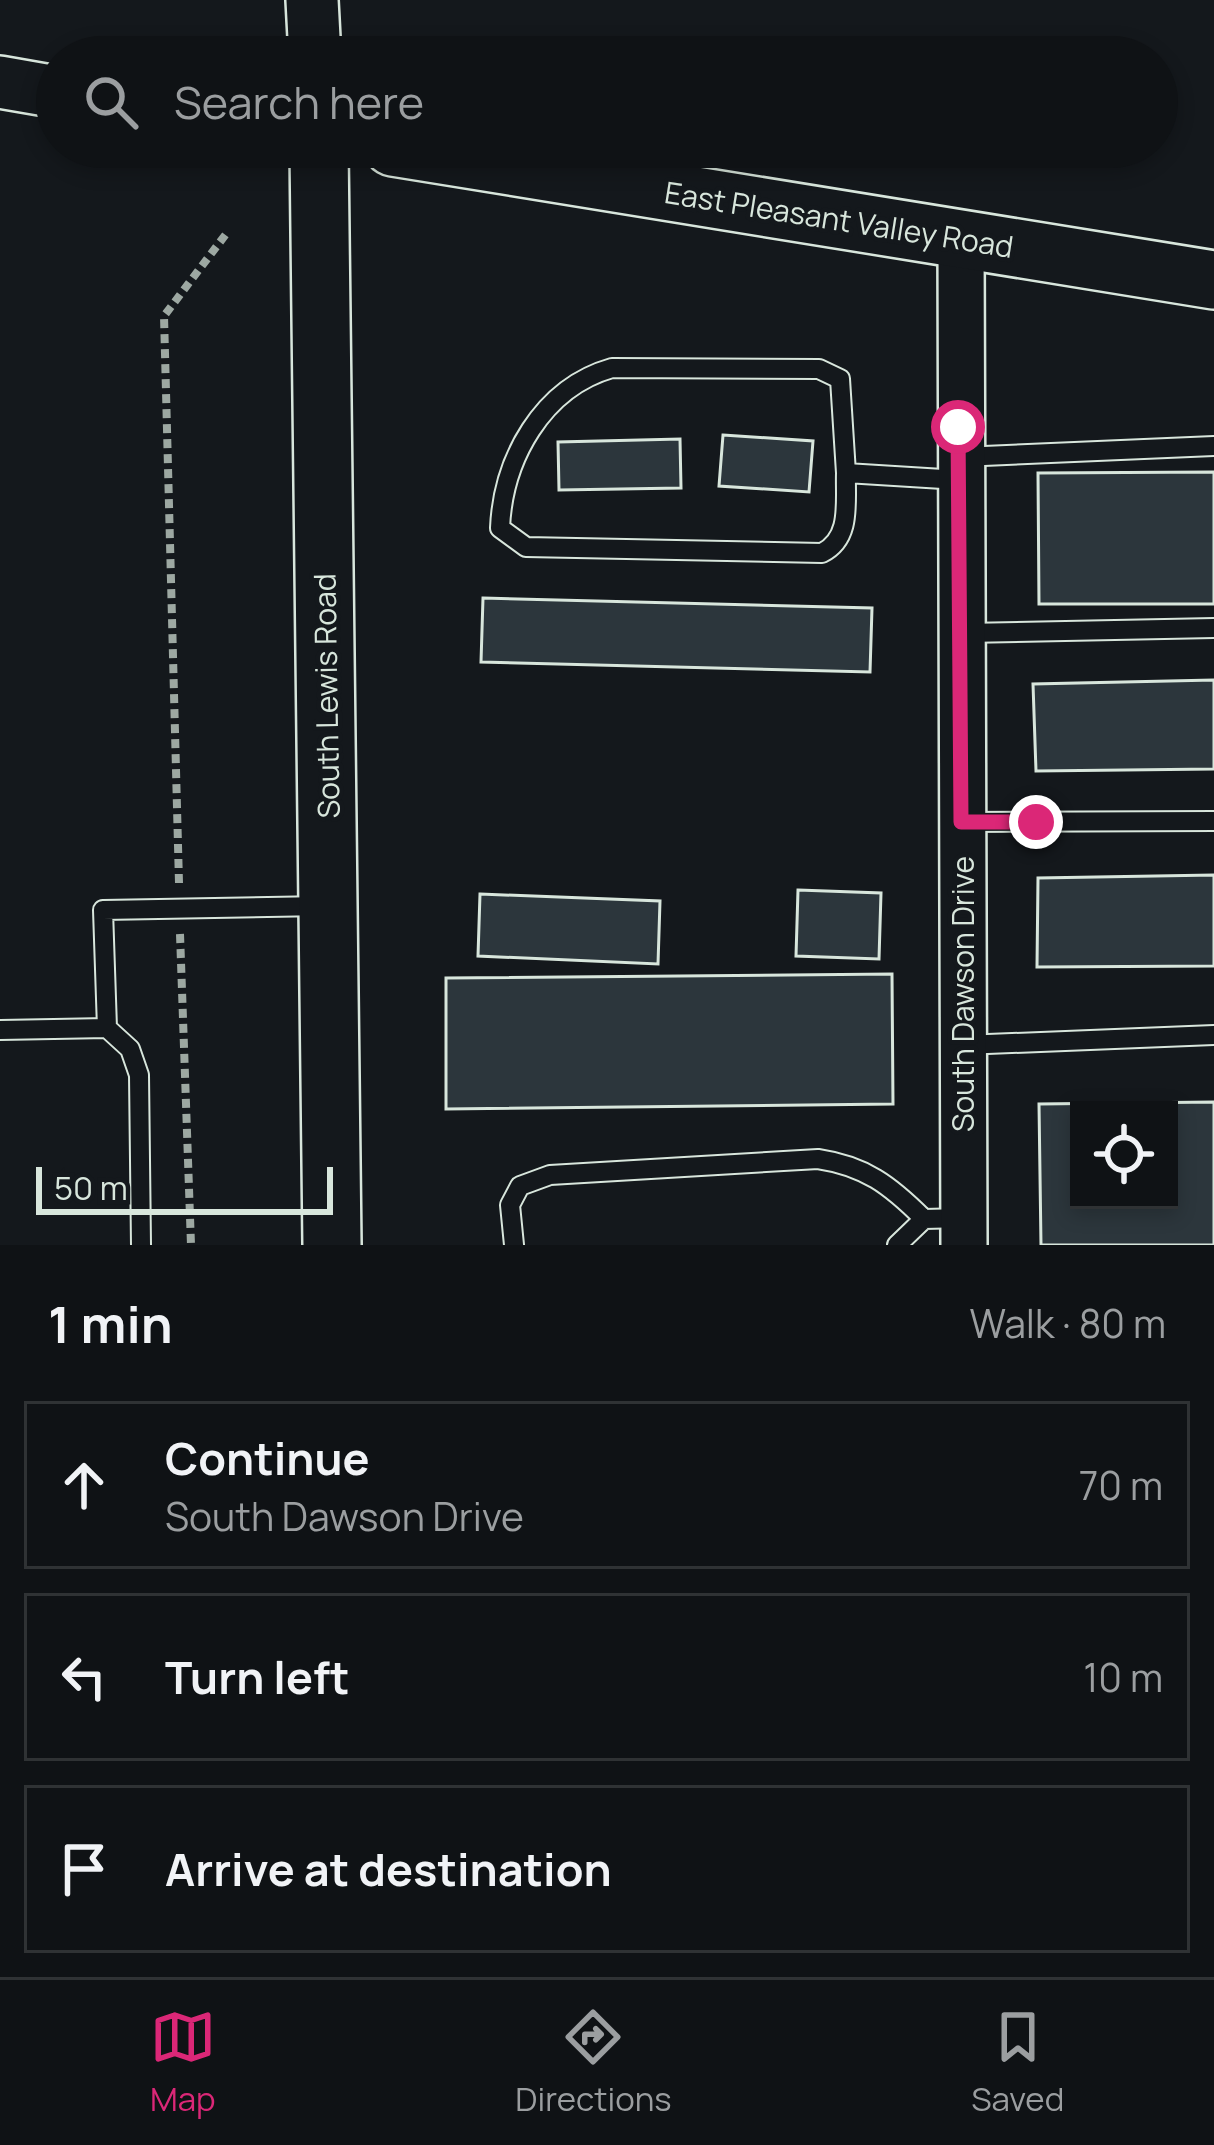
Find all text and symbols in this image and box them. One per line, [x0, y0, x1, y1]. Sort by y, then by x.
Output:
search box [36, 36, 1178, 168]
icon: search [78, 69, 144, 135]
text: Search here [174, 71, 424, 133]
street label: East Pleasant Valley Road [662, 171, 1016, 267]
route start [931, 400, 985, 454]
street label: South Lewis Road [303, 573, 349, 819]
route end [1009, 795, 1063, 849]
street label: South Dawson Drive [942, 856, 983, 1132]
map controls [1070, 1101, 1178, 1209]
button: locate [1070, 1101, 1178, 1209]
scale bar [36, 1161, 333, 1214]
text: 50 m [54, 1165, 128, 1210]
text: 1 min [48, 1289, 173, 1358]
text: Walk · 80 m [969, 1296, 1166, 1350]
text: Continue [165, 1427, 370, 1489]
icon: ahead [51, 1452, 117, 1518]
text: 70 m [1079, 1458, 1163, 1512]
text: South Dawson Drive [165, 1489, 524, 1543]
icon: left [51, 1644, 117, 1710]
text: Turn left [165, 1646, 350, 1708]
text: 10 m [1083, 1650, 1163, 1704]
icon: arrive [51, 1836, 117, 1902]
text: Arrive at destination [165, 1838, 612, 1900]
tab: Map [150, 2004, 216, 2121]
tab: Directions [515, 2004, 672, 2121]
tab: Saved [971, 2004, 1064, 2121]

